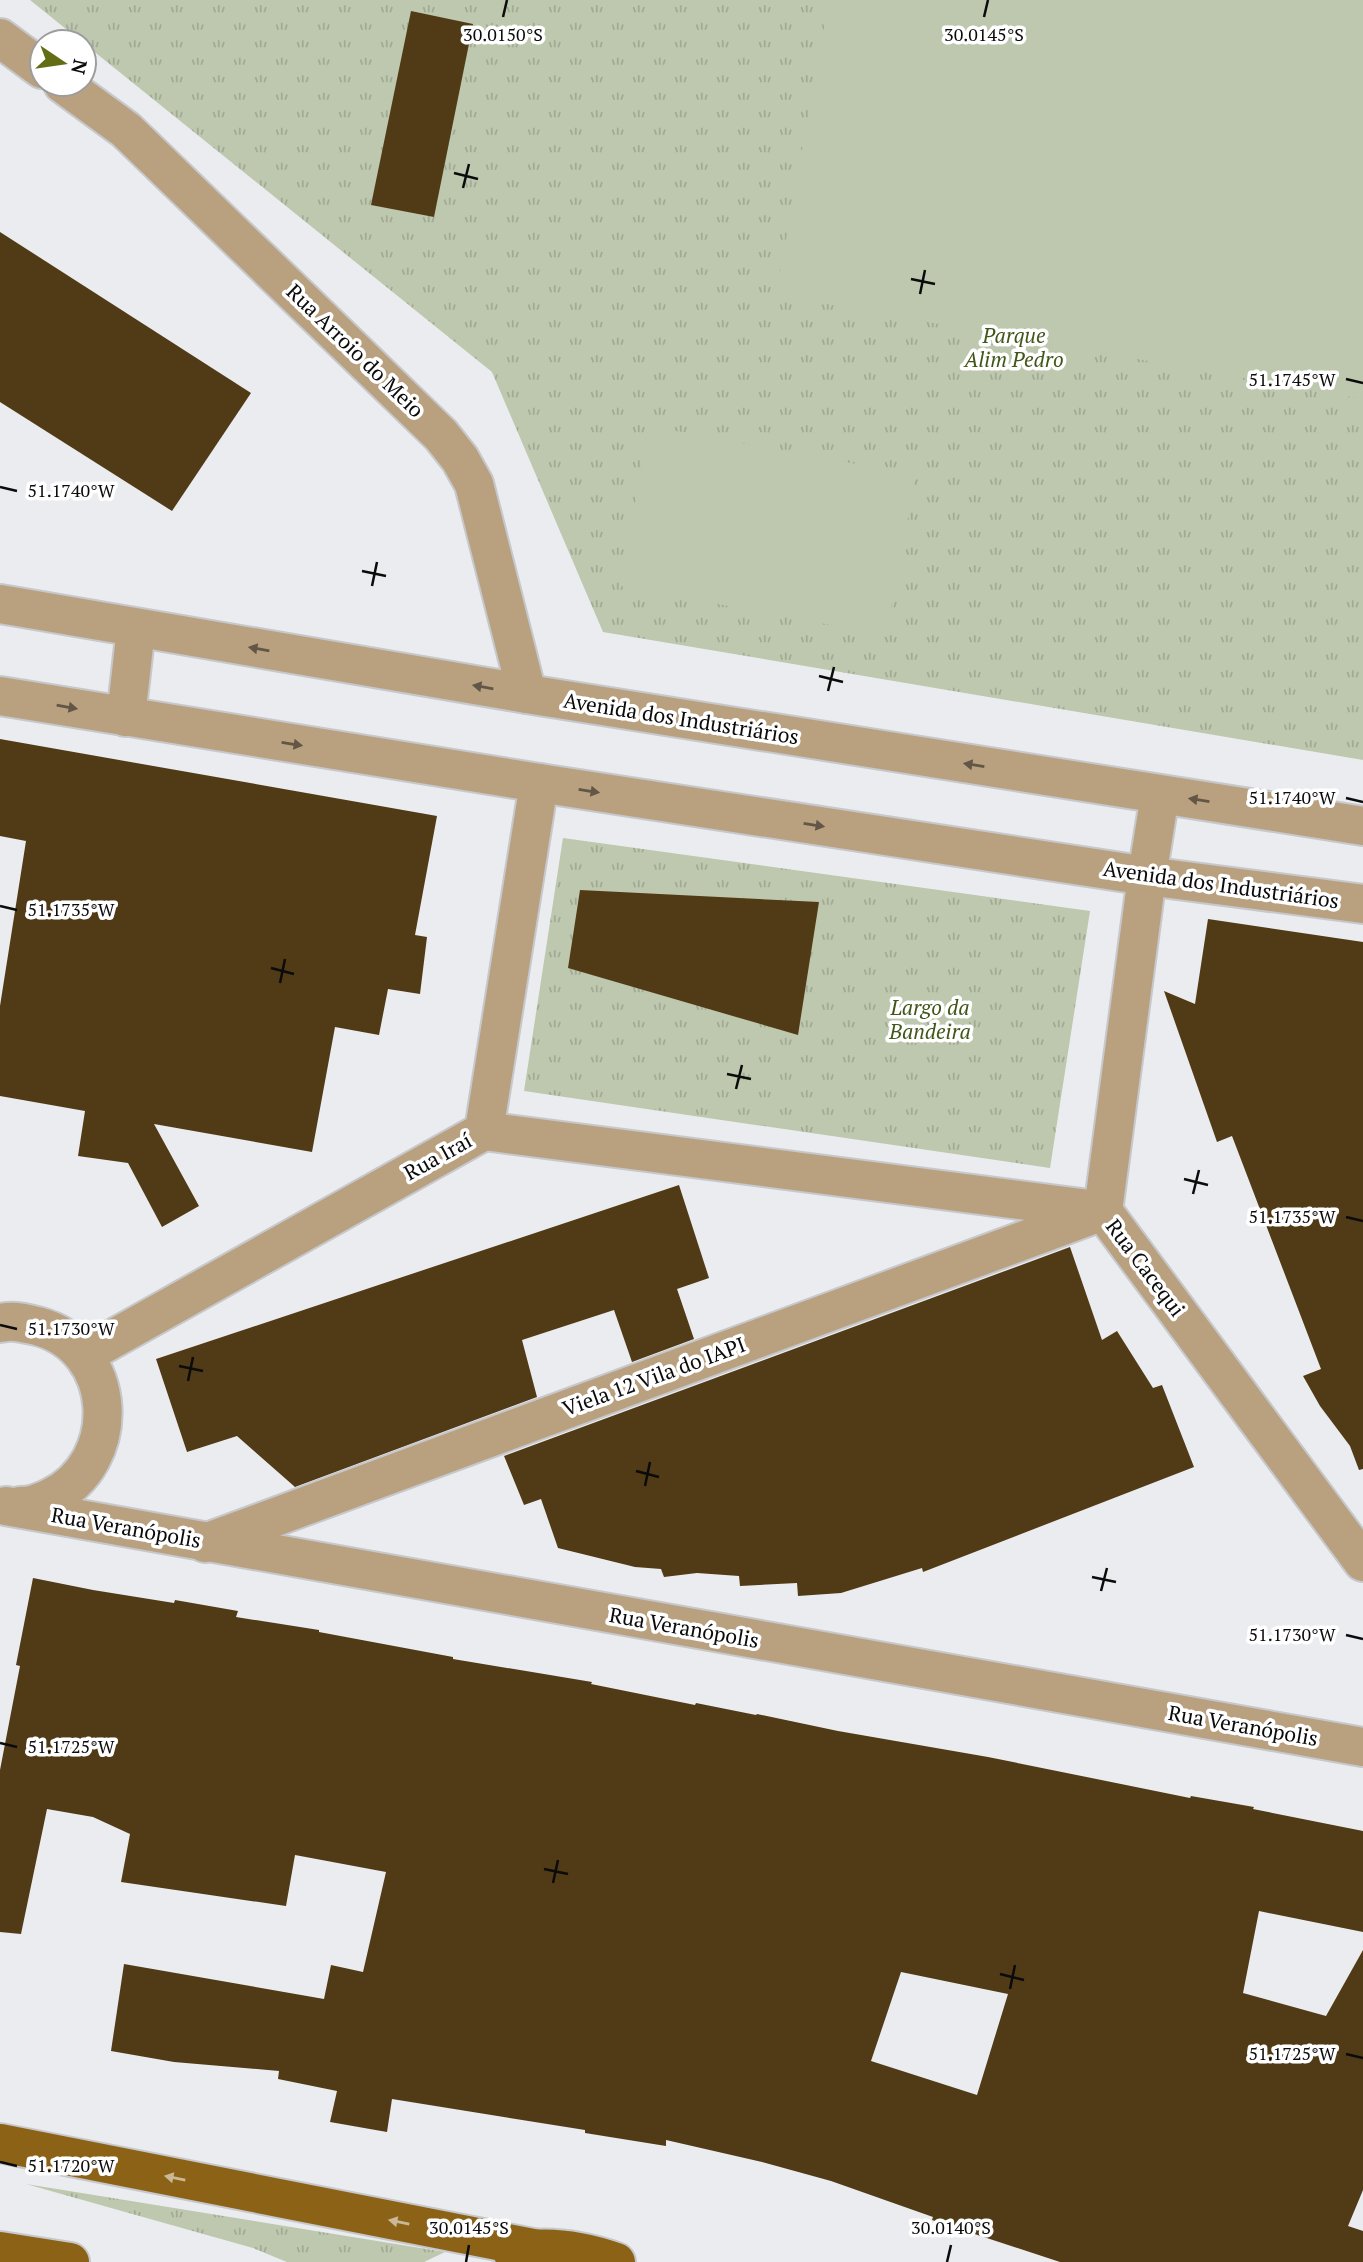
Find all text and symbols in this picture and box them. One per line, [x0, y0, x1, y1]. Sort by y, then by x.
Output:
text: 30.0150°S [463, 22, 543, 46]
text: 30.0145°S [944, 22, 1024, 46]
north arrow [28, 28, 98, 98]
text: N [66, 57, 94, 77]
street label: Rua Arroio do Meio [281, 277, 430, 423]
park label: Parque Alim Pedro [962, 321, 1064, 373]
text: 51.1745°W [1248, 367, 1336, 391]
text: 51.1740°W [27, 478, 115, 502]
one-way arrow [248, 643, 270, 654]
one-way arrow [472, 681, 494, 692]
street label: Avenida dos Industriários [562, 686, 801, 750]
one-way arrow [56, 702, 78, 713]
one-way arrow [281, 739, 303, 750]
one-way arrow [963, 759, 985, 770]
text: 51.1740°W [1248, 785, 1336, 809]
one-way arrow [578, 786, 600, 797]
one-way arrow [1188, 795, 1210, 806]
one-way arrow [803, 820, 825, 831]
street label: Avenida dos Industriários [1101, 854, 1341, 914]
text: 51.1735°W [27, 897, 115, 921]
park label: Largo da Bandeira [888, 993, 971, 1045]
street label: Rua Iraí [399, 1126, 477, 1186]
text: 51.1735°W [1248, 1204, 1336, 1228]
street label: Rua Cacequi [1100, 1213, 1192, 1322]
text: 51.1730°W [27, 1316, 115, 1340]
street label: Viela 12 Vila do IAPI [558, 1330, 749, 1422]
street label: Rua Veranópolis [49, 1500, 203, 1554]
street label: Rua Veranópolis [607, 1600, 761, 1654]
text: 51.1730°W [1248, 1622, 1336, 1646]
street label: Rua Veranópolis [1166, 1698, 1320, 1752]
text: 51.1725°W [27, 1734, 115, 1758]
text: 51.1725°W [1248, 2041, 1336, 2065]
text: 51.1720°W [27, 2153, 115, 2177]
one-way arrow [164, 2172, 186, 2183]
text: 30.0145°S [429, 2215, 509, 2239]
text: 30.0140°S [911, 2215, 991, 2239]
one-way arrow [388, 2216, 410, 2227]

